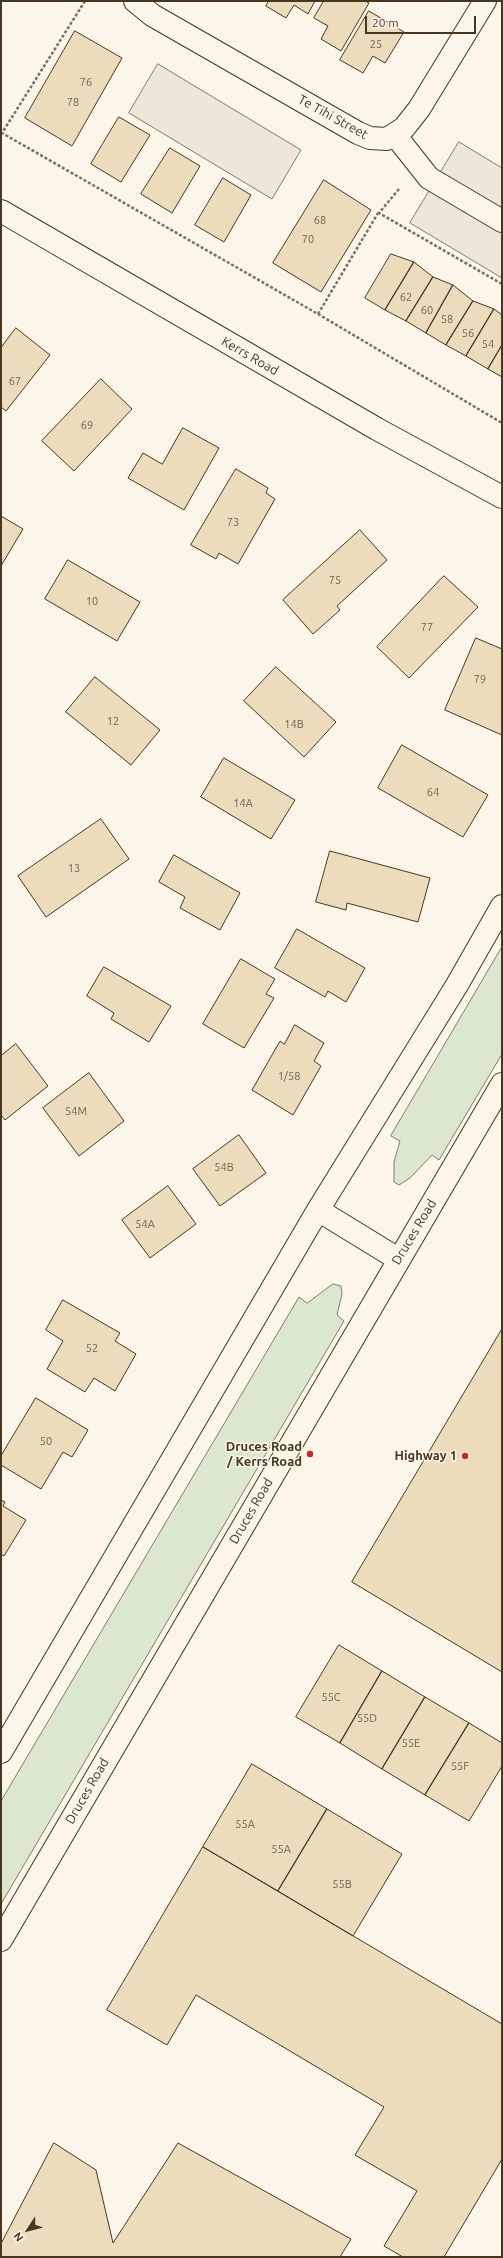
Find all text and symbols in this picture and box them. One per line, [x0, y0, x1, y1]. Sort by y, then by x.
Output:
scale bar [367, 8, 478, 34]
text: 20 m [372, 16, 399, 29]
house number: 25 [370, 37, 382, 51]
house number: 76 [80, 75, 92, 89]
street label: Te Tihi Street [295, 91, 371, 143]
house number: 78 [67, 95, 79, 109]
house number: 68 [314, 213, 326, 227]
house number: 70 [302, 232, 314, 246]
house number: 62 [400, 290, 412, 304]
house number: 60 [421, 303, 433, 317]
house number: 58 [441, 312, 453, 326]
house number: 56 [462, 326, 474, 340]
street label: Kerrs Road [219, 333, 281, 379]
house number: 54 [482, 337, 494, 351]
house number: 67 [9, 374, 21, 388]
house number: 69 [81, 418, 93, 432]
house number: 73 [227, 515, 239, 529]
house number: 75 [329, 573, 341, 587]
house number: 10 [86, 594, 98, 608]
house number: 77 [421, 620, 433, 634]
house number: 79 [474, 672, 486, 686]
house number: 12 [107, 714, 119, 728]
house number: 14B [284, 717, 304, 731]
house number: 64 [427, 785, 439, 799]
house number: 14A [233, 796, 253, 810]
house number: 13 [68, 861, 80, 875]
house number: 1/58 [278, 1069, 300, 1083]
house number: 54M [65, 1104, 87, 1118]
house number: 54B [214, 1160, 234, 1174]
street label: Druces Road [388, 1197, 440, 1267]
house number: 54A [135, 1217, 155, 1231]
house number: 52 [86, 1341, 98, 1355]
house number: 50 [40, 1434, 52, 1448]
place label: Druces Road / Kerrs Road [226, 1439, 302, 1470]
place label: Highway 1 [394, 1448, 457, 1464]
marker: Druces Road / Kerrs Road [305, 1449, 315, 1459]
marker: Highway 1 [460, 1451, 470, 1461]
street label: Druces Road [226, 1475, 276, 1547]
house number: 55C [321, 1690, 341, 1704]
house number: 55D [357, 1711, 377, 1725]
house number: 55E [402, 1736, 420, 1750]
street label: Druces Road [62, 1755, 112, 1827]
house number: 55F [451, 1759, 469, 1773]
house number: 55A [235, 1817, 255, 1831]
house number: 55A [271, 1842, 291, 1856]
house number: 55B [332, 1877, 352, 1891]
north arrow [8, 2210, 48, 2250]
text: N [11, 2230, 26, 2244]

